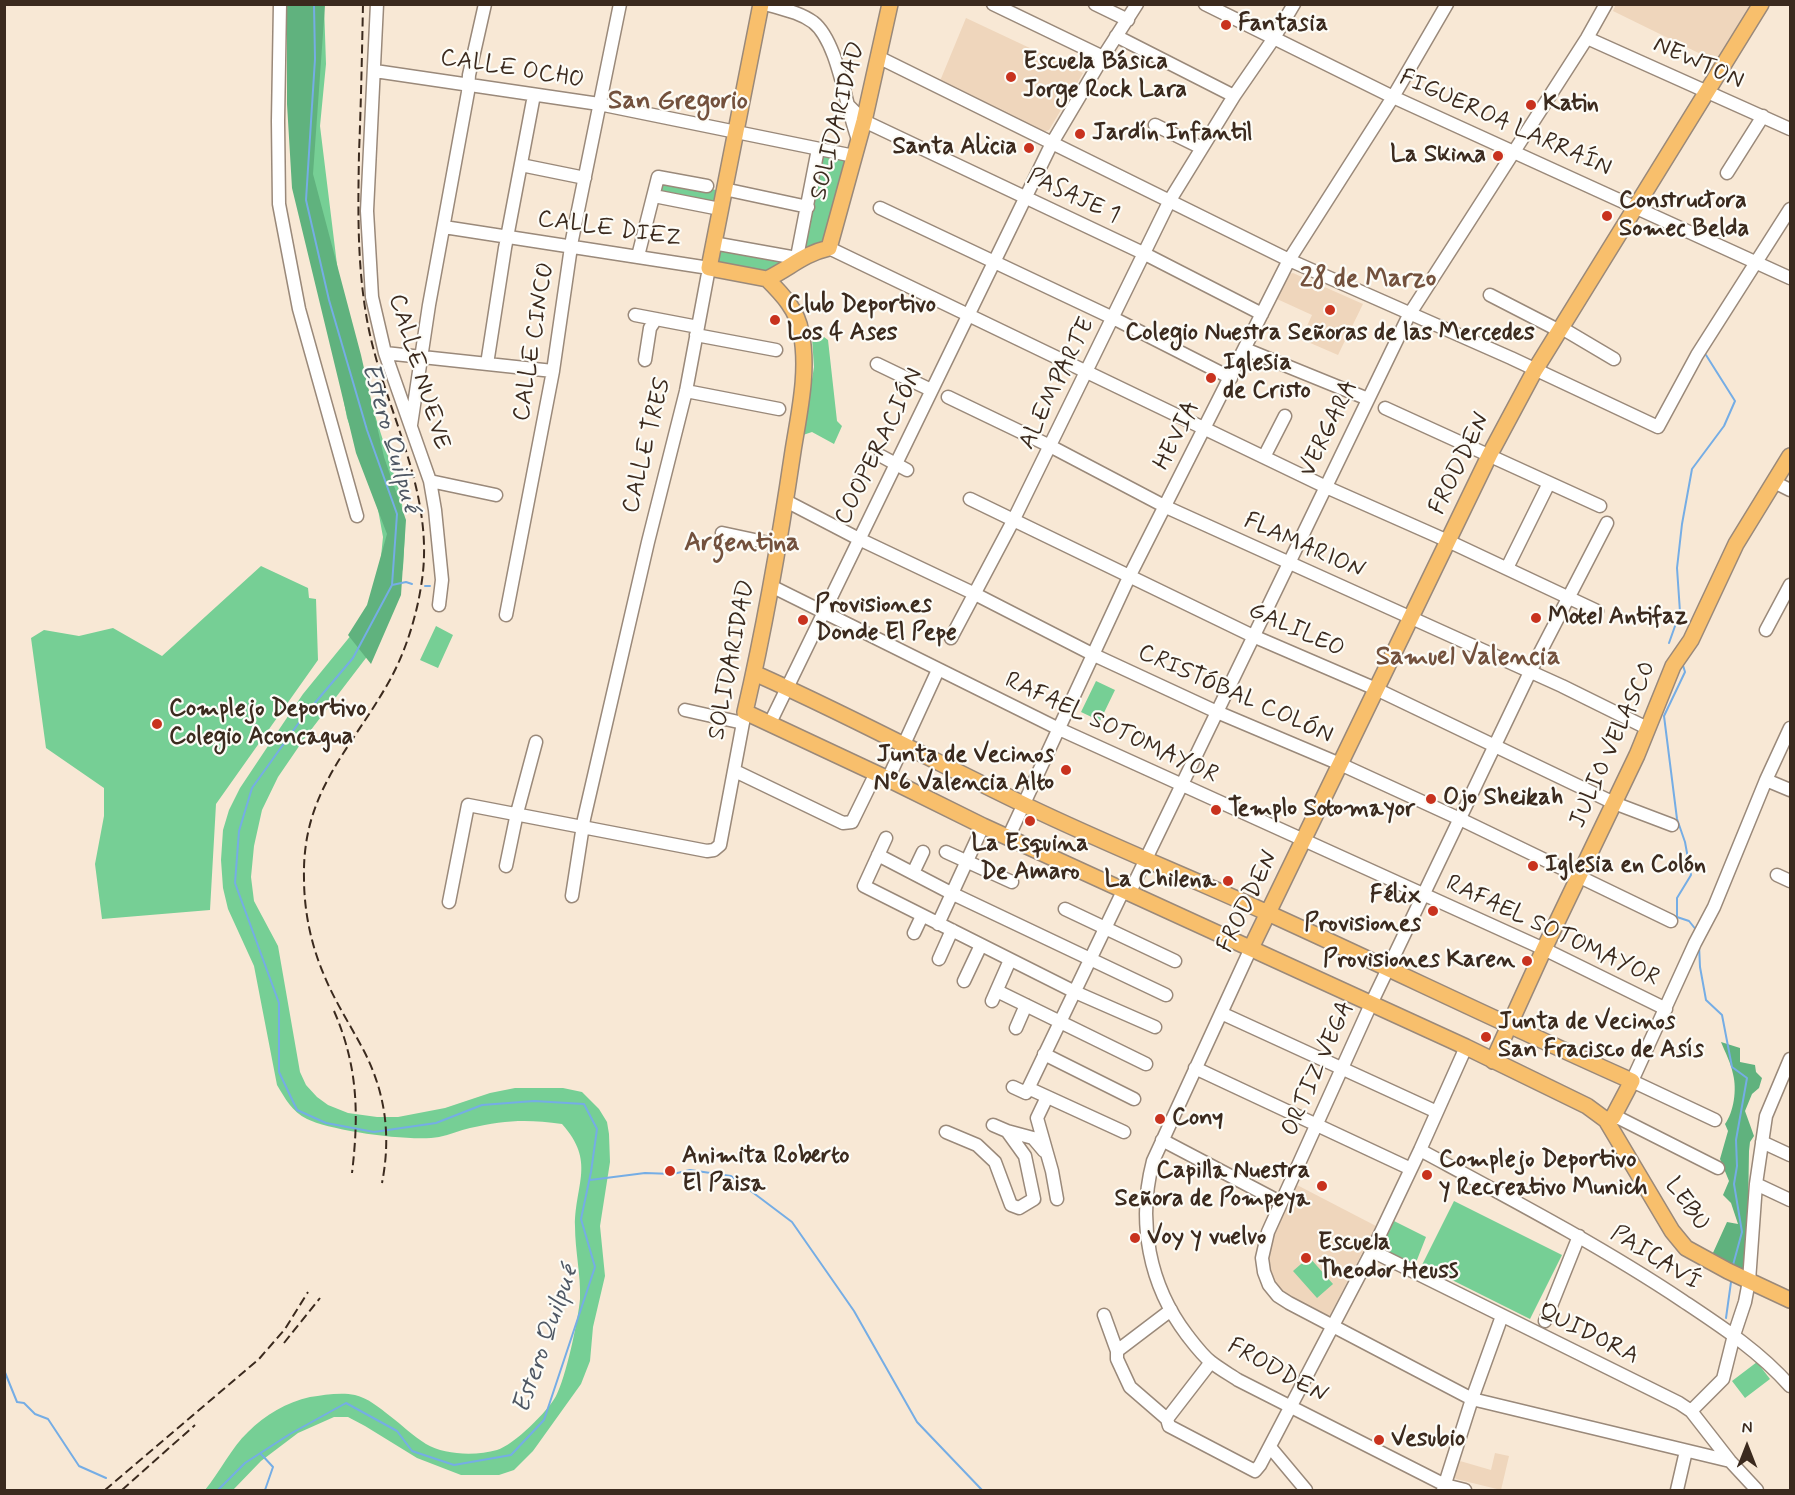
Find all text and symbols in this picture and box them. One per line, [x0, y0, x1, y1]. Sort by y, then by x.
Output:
place label: Fantasia [1238, 11, 1328, 39]
marker: Fantasia [1219, 18, 1233, 32]
street label: NEWTON [1648, 31, 1748, 97]
street label: SOLIDARIDAD [805, 39, 873, 203]
street label: CALLE OCHO [438, 44, 586, 96]
place label: Escuela Básica Jorge Rock Lara [1023, 49, 1187, 105]
street label: FIGUEROA LARRAÍN [1395, 64, 1615, 184]
marker: Escuela Básica Jorge Rock Lara [1004, 70, 1018, 84]
district label: San Gregorio [608, 87, 748, 119]
place label: Katin [1543, 91, 1599, 119]
marker: Katin [1524, 98, 1538, 112]
place label: Jardín Infantil [1092, 120, 1252, 148]
marker: Jardín Infantil [1073, 127, 1087, 141]
place label: Santa Alicia [892, 134, 1017, 162]
marker: Santa Alicia [1022, 141, 1036, 155]
place label: La Skina [1390, 142, 1486, 170]
marker: La Skina [1491, 149, 1505, 163]
street label: PASAJE 1 [1022, 163, 1124, 231]
place label: Constructora Somec Belda [1619, 188, 1749, 244]
street label: CALLE DIEZ [536, 206, 682, 254]
marker: Constructora Somec Belda [1600, 209, 1614, 223]
street label: CALLE CINCO [508, 261, 562, 423]
district label: 28 de Marzo [1300, 265, 1436, 297]
street label: CALLE NUEVE [381, 291, 455, 453]
place label: Club Deportivo Los 4 Ases [787, 292, 936, 348]
marker: Colegio Nuestra Señoras de las Mercedes [1323, 303, 1337, 317]
marker: Club Deportivo Los 4 Ases [768, 313, 782, 327]
street label: ALEMPARTE [1014, 313, 1102, 455]
place label: Colegio Nuestra Señoras de las Mercedes [1125, 320, 1535, 348]
place label: Iglesia de Cristo [1223, 350, 1311, 406]
water label: Estero Quilpué [353, 360, 425, 516]
street label: COOPERACIÓN [830, 364, 930, 530]
marker: Iglesia de Cristo [1204, 371, 1218, 385]
street label: CALLE TRES [617, 376, 679, 516]
street label: VERGARA [1294, 376, 1366, 482]
street label: HEVIA [1148, 397, 1208, 475]
street label: FRODDEN [1424, 408, 1498, 520]
street label: FLAMARION [1239, 507, 1369, 587]
district label: Argentina [684, 529, 800, 561]
street label: SOLIDARIDAD [703, 578, 763, 742]
place label: Provisiones Donde El Pepe [815, 592, 957, 648]
street label: GALILEO [1243, 597, 1349, 665]
place label: Motel Antifaz [1548, 604, 1688, 632]
marker: Motel Antifaz [1529, 611, 1543, 625]
marker: Provisiones Donde El Pepe [796, 613, 810, 627]
street label: CRISTÓBAL COLÓN [1133, 639, 1337, 751]
district label: Samuel Valencia [1376, 643, 1560, 675]
street label: JULIO VELASCO [1564, 657, 1664, 833]
street label: RAFAEL SOTOMAYOR [1000, 667, 1222, 791]
place label: Complejo Deportivo Colegio Aconcagua [169, 696, 366, 752]
marker: Complejo Deportivo Colegio Aconcagua [150, 717, 164, 731]
place label: Junta de Vecinos Nº6 Valencia Alto [874, 742, 1054, 798]
marker: Junta de Vecinos Nº6 Valencia Alto [1059, 763, 1073, 777]
place label: Ojo Sheikah [1443, 785, 1563, 813]
marker: Ojo Sheikah [1424, 792, 1438, 806]
place label: Templo Sotomayor [1228, 796, 1415, 824]
marker: Templo Sotomayor [1209, 803, 1223, 817]
marker: La Esquina De Amaro [1023, 814, 1037, 828]
place label: La Esquina De Amaro [972, 831, 1088, 887]
street label: FRODDEN [1212, 846, 1286, 958]
place label: Iglesia en Colón [1545, 852, 1706, 880]
marker: Iglesia en Colón [1526, 859, 1540, 873]
place label: La Chilena [1105, 867, 1216, 895]
street label: RAFAEL SOTOMAYOR [1441, 870, 1663, 994]
marker: La Chilena [1221, 874, 1235, 888]
place label: Félix Provisiones [1304, 883, 1421, 939]
marker: Félix Provisiones [1426, 904, 1440, 918]
place label: Provisiones Karen [1323, 947, 1515, 975]
marker: Provisiones Karen [1520, 954, 1534, 968]
street label: ORTIZ VEGA [1276, 997, 1362, 1141]
place label: Junta de Vecinos San Fracisco de Asís [1498, 1009, 1704, 1065]
marker: Junta de Vecinos San Fracisco de Asís [1479, 1030, 1493, 1044]
place label: Cony [1172, 1105, 1223, 1133]
marker: Cony [1153, 1112, 1167, 1126]
place label: Animita Roberto El Paisa [682, 1143, 850, 1199]
place label: Complejo Deportivo y Recreativo Munich [1439, 1147, 1647, 1203]
place label: Capilla Nuestra Señora de Pompeya [1115, 1158, 1310, 1214]
marker: Animita Roberto El Paisa [663, 1164, 677, 1178]
marker: Complejo Deportivo y Recreativo Munich [1420, 1168, 1434, 1182]
street label: LEBU [1657, 1173, 1715, 1237]
marker: Capilla Nuestra Señora de Pompeya [1315, 1179, 1329, 1193]
street label: PAICAVÍ [1605, 1220, 1705, 1298]
place label: Voy y vuelvo [1147, 1224, 1266, 1252]
place label: Escuela Theodor Heuss [1318, 1230, 1458, 1286]
marker: Voy y vuelvo [1128, 1231, 1142, 1245]
marker: Escuela Theodor Heuss [1299, 1251, 1313, 1265]
water label: Estero Quilpué [507, 1262, 587, 1418]
street label: QUIDORA [1533, 1298, 1643, 1372]
street label: FRODDEN [1222, 1333, 1332, 1411]
north arrow [1717, 1417, 1777, 1477]
text: N [1742, 1418, 1752, 1439]
place label: Vesubio [1391, 1426, 1465, 1454]
marker: Vesubio [1372, 1433, 1386, 1447]

